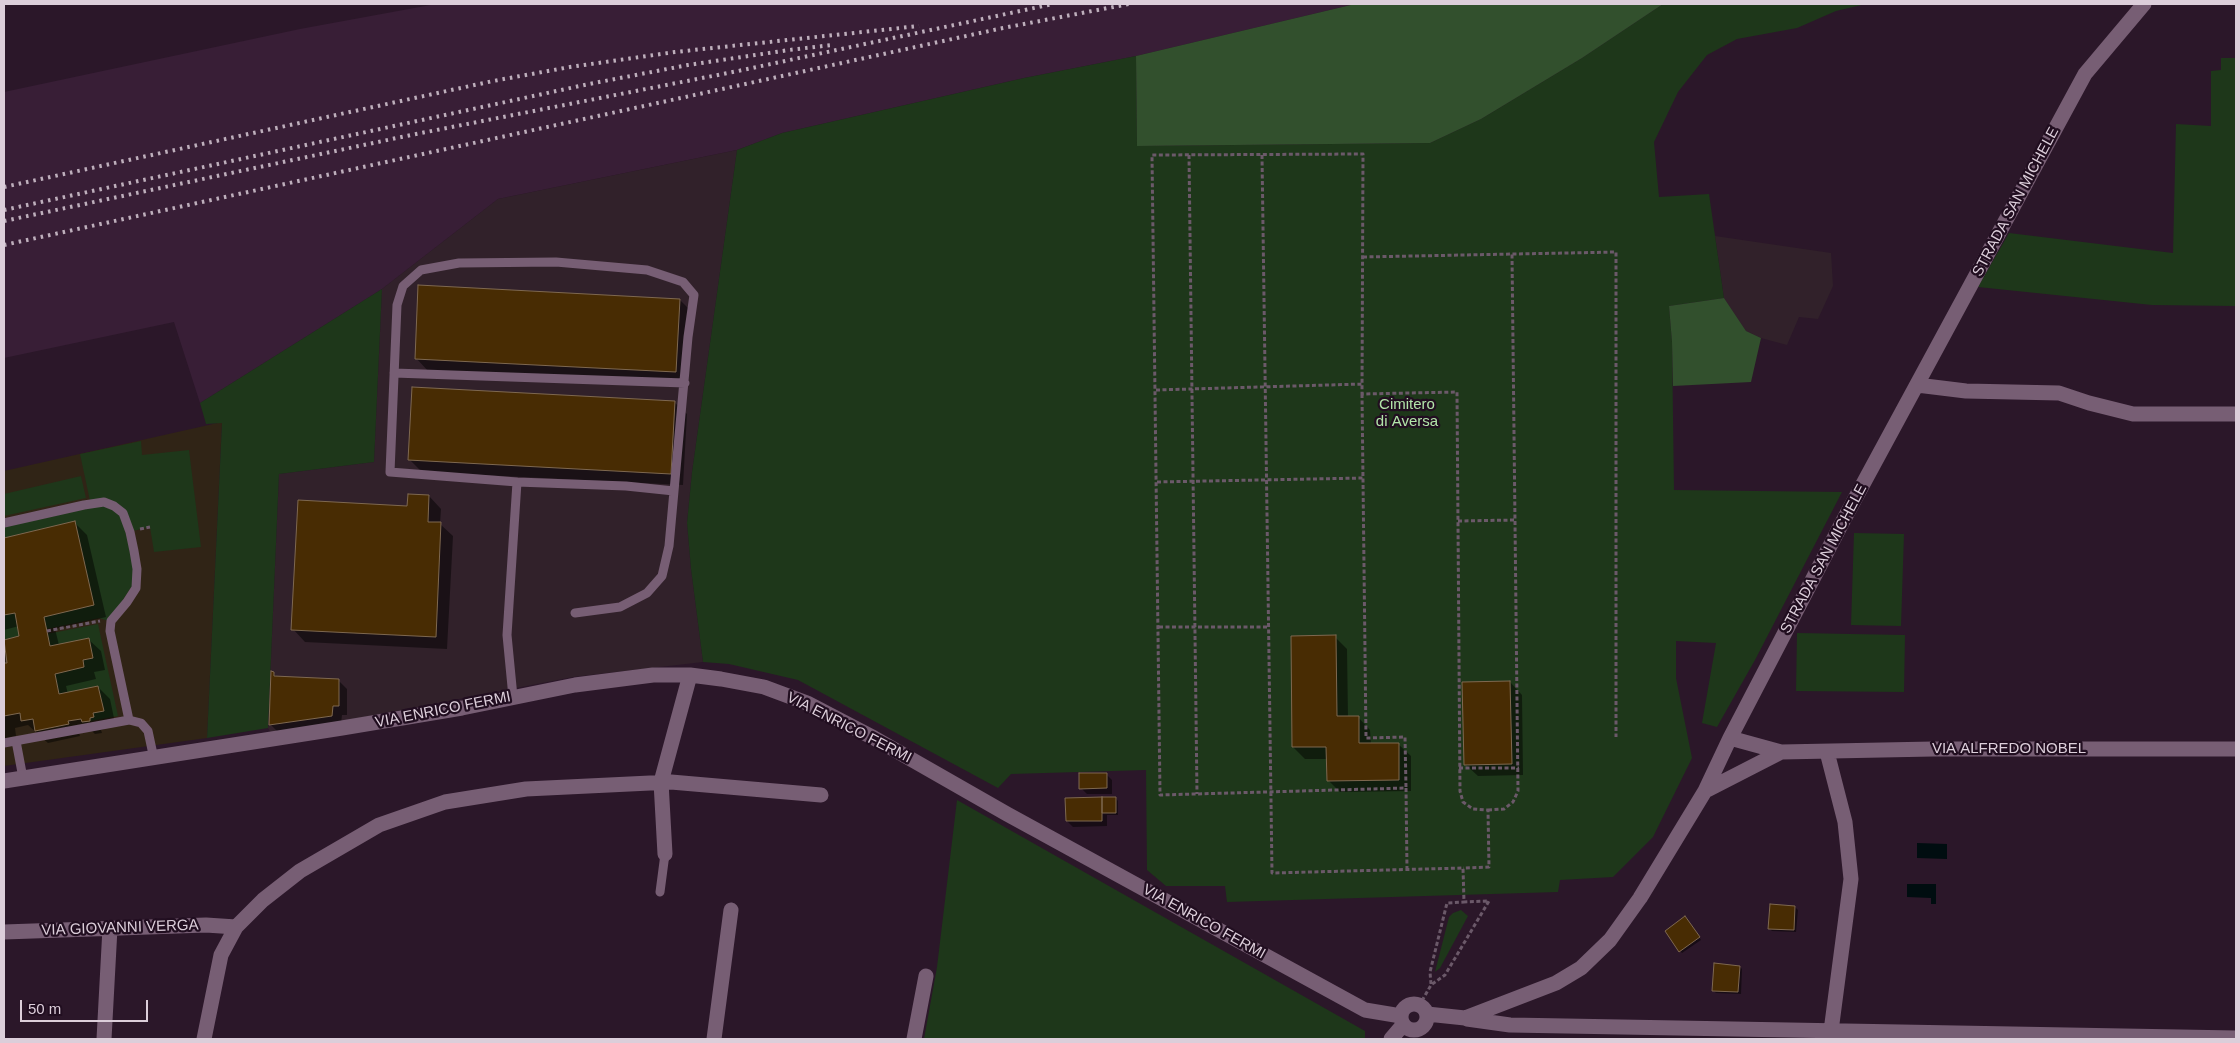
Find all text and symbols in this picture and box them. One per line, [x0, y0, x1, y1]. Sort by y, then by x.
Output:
street label: STRADA SAN MICHELE [1969, 124, 2063, 280]
park label: Cimitero di Aversa [1376, 396, 1438, 431]
street label: STRADA SAN MICHELE [1777, 481, 1871, 637]
street label: VIA ENRICO FERMI [374, 688, 512, 732]
street label: VIA ENRICO FERMI [784, 689, 914, 767]
street label: VIA ALFREDO NOBEL [1932, 740, 2086, 758]
street label: VIA ENRICO FERMI [1140, 881, 1268, 963]
street label: VIA GIOVANNI VERGA [41, 916, 199, 940]
scale bar [22, 990, 150, 1022]
text: 50 m [28, 1000, 61, 1017]

